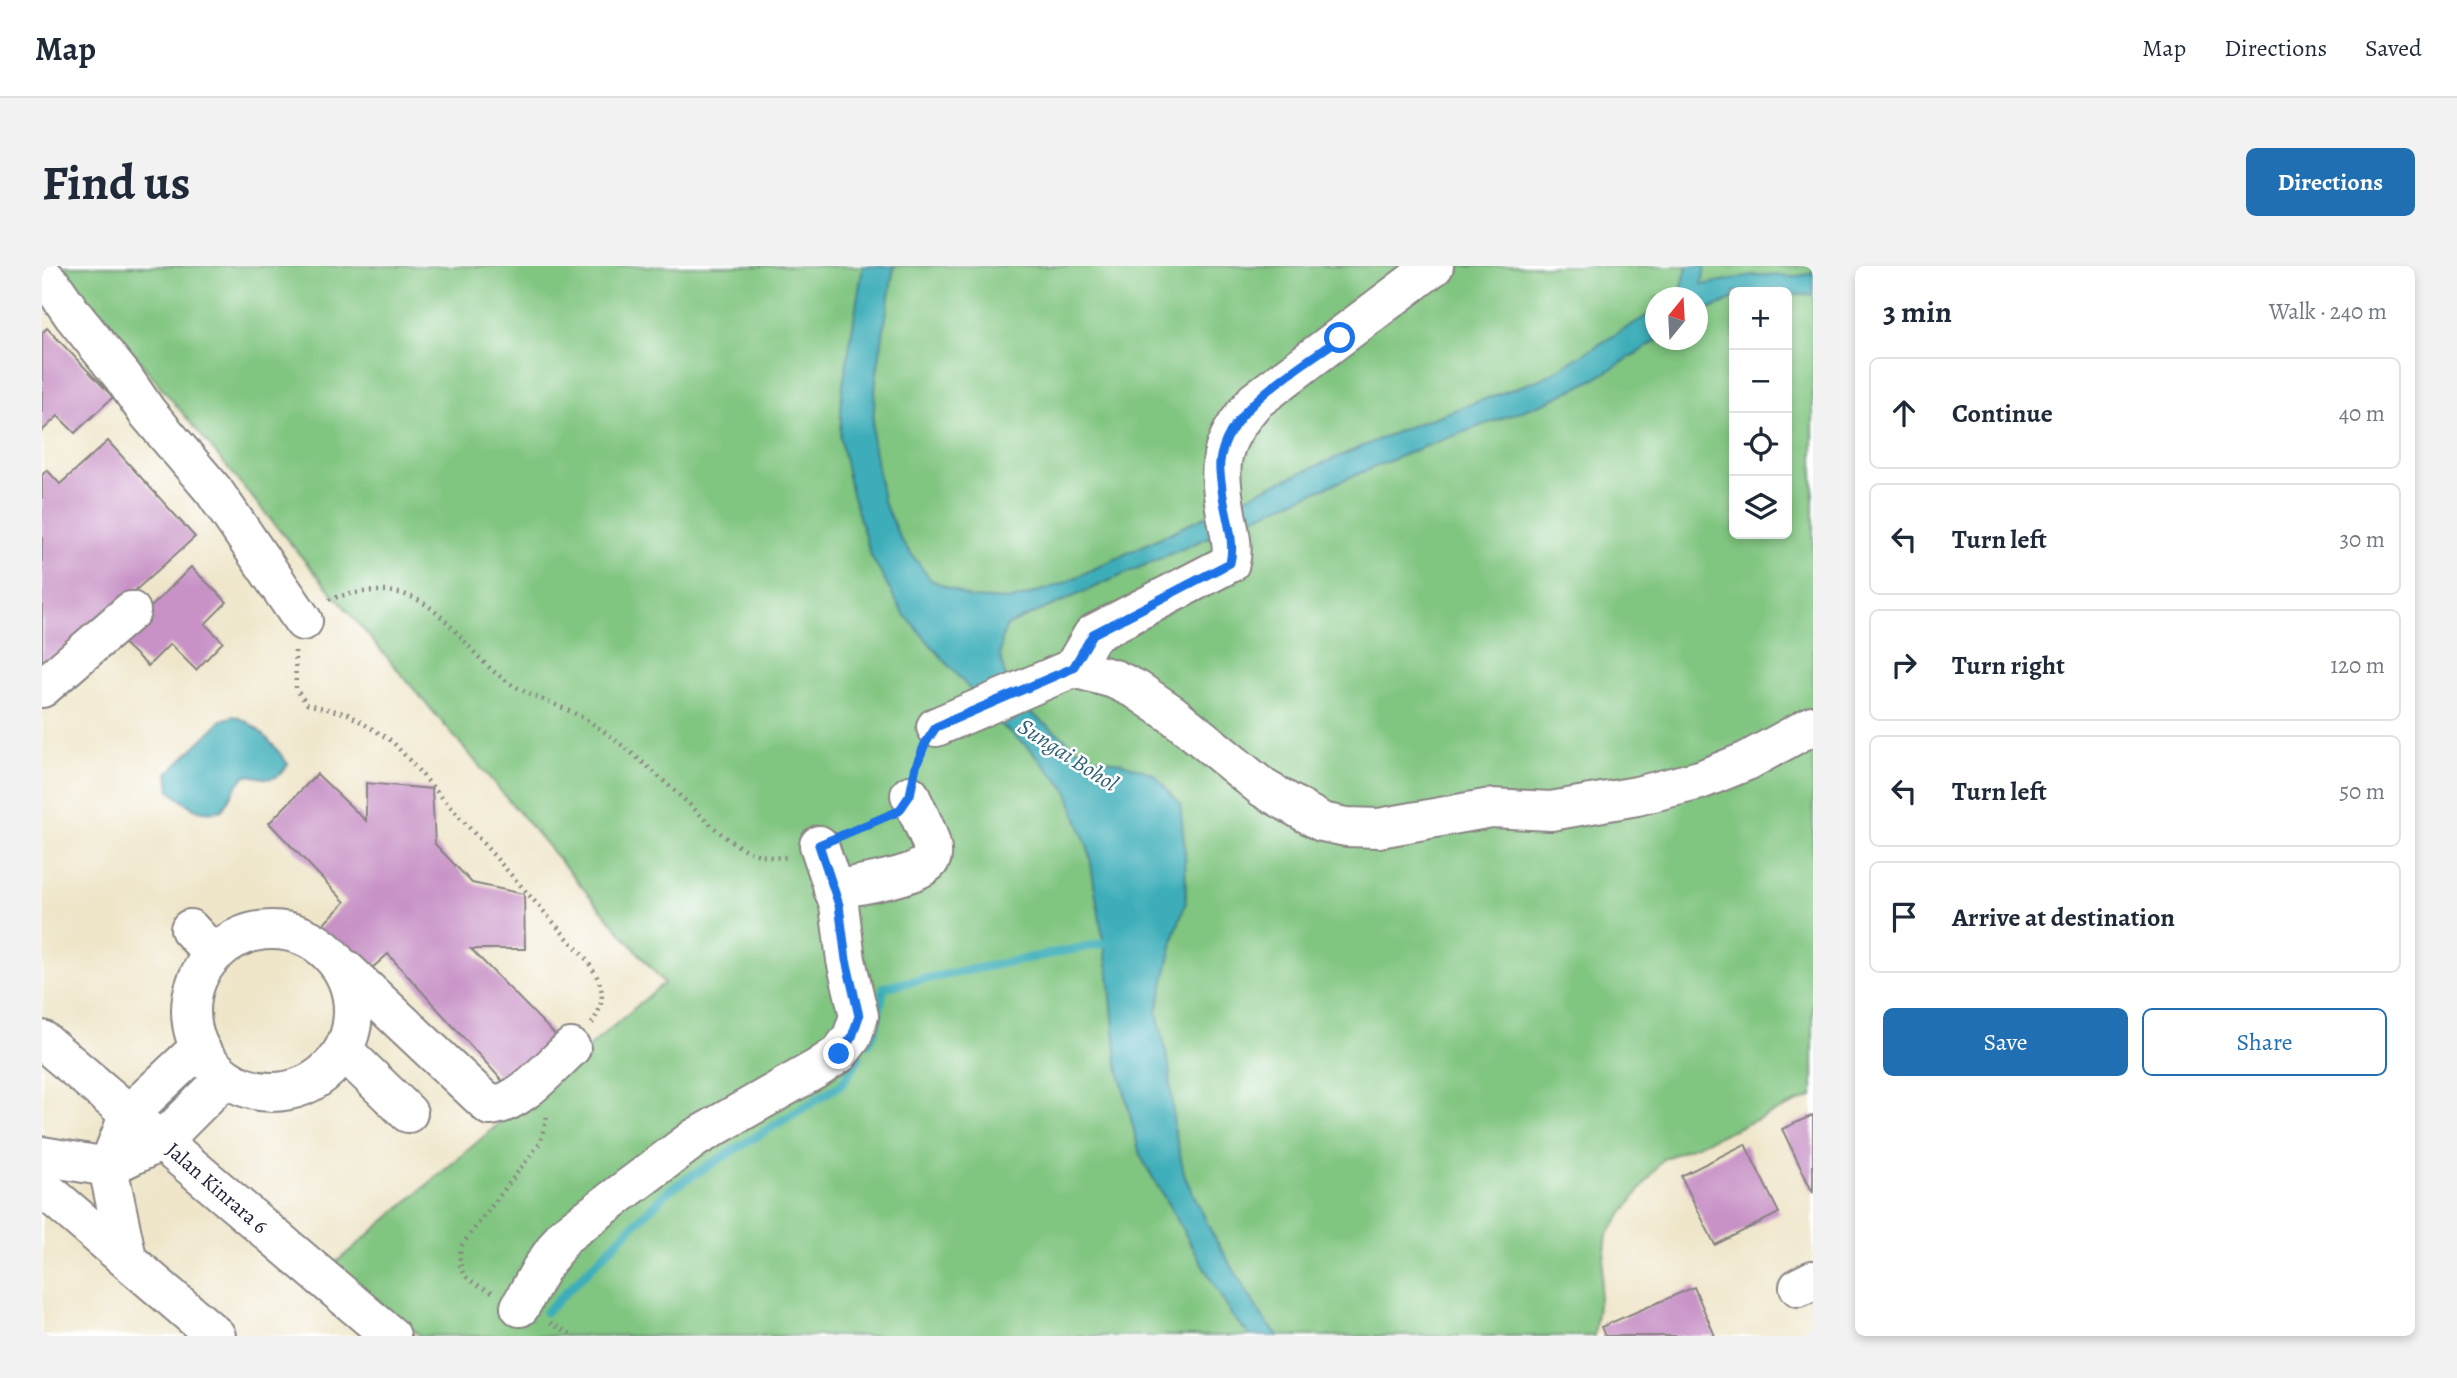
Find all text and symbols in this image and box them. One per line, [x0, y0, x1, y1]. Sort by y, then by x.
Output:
text: Map [35, 26, 96, 71]
text: Map [2142, 32, 2186, 64]
text: Directions [2224, 32, 2327, 64]
text: Saved [2365, 32, 2422, 64]
button: Directions [2246, 148, 2415, 216]
text: Find us [42, 149, 190, 216]
north arrow [1645, 287, 1708, 350]
map controls [1729, 287, 1792, 539]
button: + [1729, 287, 1792, 350]
text: 3 min [1883, 292, 1952, 332]
text: Walk · 240 m [2269, 296, 2387, 327]
route start [1324, 322, 1355, 353]
button: − [1729, 350, 1792, 413]
icon: ahead [1885, 394, 1923, 432]
text: Continue [1952, 396, 2053, 431]
text: 40 m [2339, 398, 2385, 429]
button: locate [1729, 413, 1792, 476]
button: layers [1729, 476, 1792, 539]
icon: left [1885, 520, 1923, 558]
text: Turn left [1952, 522, 2047, 557]
text: 30 m [2339, 524, 2385, 555]
icon: right [1885, 646, 1923, 684]
text: Turn right [1952, 648, 2065, 683]
text: 120 m [2330, 650, 2385, 681]
water label: Sungai Bohol [1012, 711, 1124, 799]
icon: left [1885, 772, 1923, 810]
text: Turn left [1952, 774, 2047, 809]
text: 50 m [2339, 776, 2385, 807]
icon: arrive [1885, 898, 1923, 936]
text: Arrive at destination [1952, 900, 2175, 935]
button: Save [1883, 1008, 2128, 1076]
button: Share [2142, 1008, 2387, 1076]
route end [823, 1038, 854, 1069]
street label: Jalan Kinrara 6 [160, 1136, 274, 1240]

